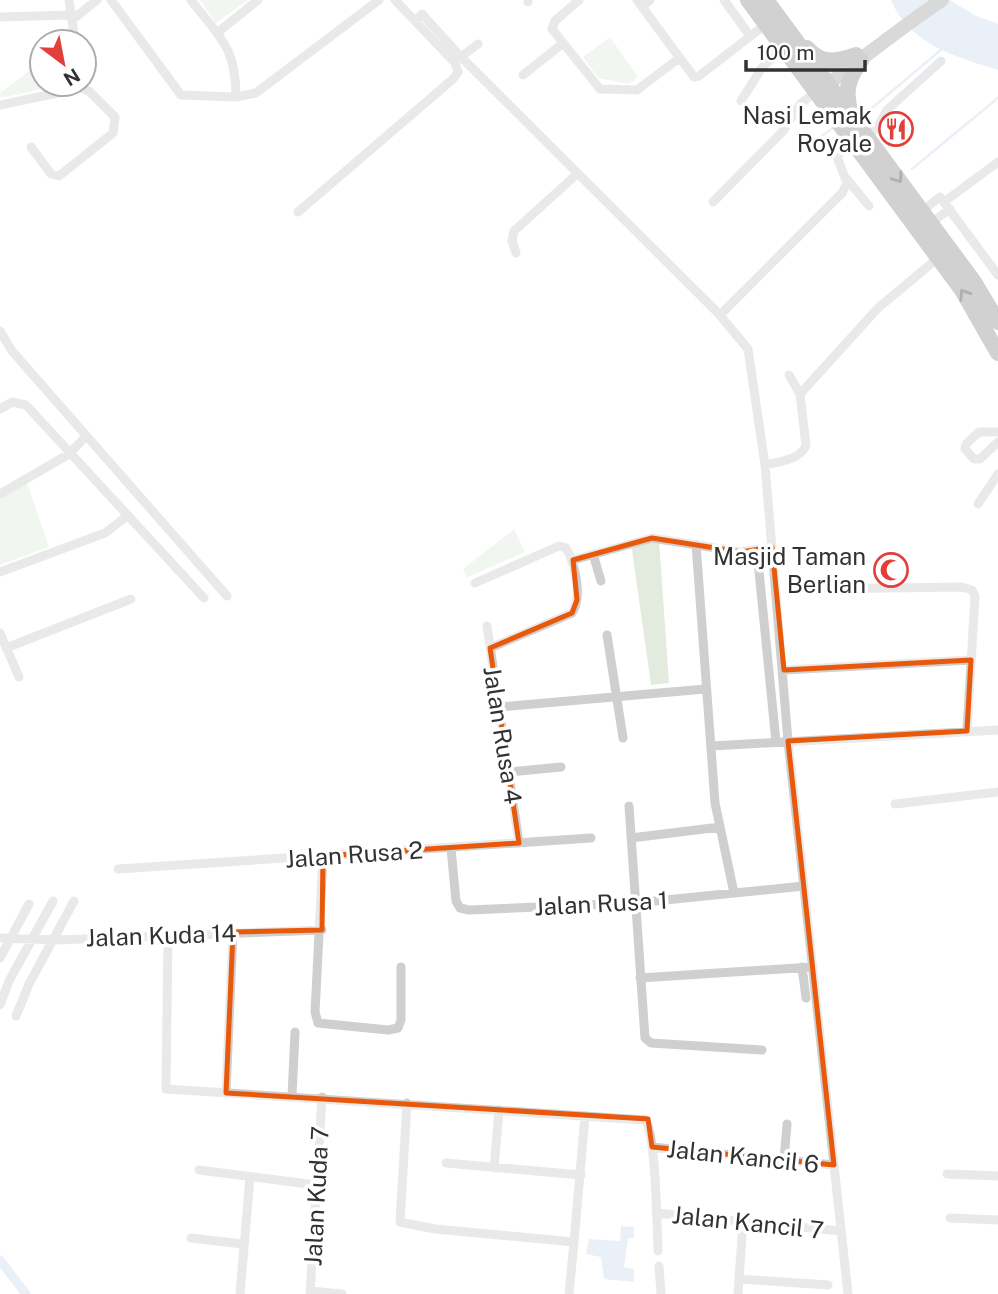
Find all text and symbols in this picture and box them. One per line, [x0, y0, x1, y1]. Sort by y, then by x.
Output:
north arrow [28, 28, 98, 98]
scale bar [746, 28, 865, 72]
text: 100 m [757, 40, 814, 65]
text: N [60, 64, 84, 91]
place label: Nasi Lemak Royale [742, 101, 872, 157]
restaurant icon: Nasi Lemak Royale [877, 110, 915, 148]
one-way arrow [889, 170, 902, 183]
one-way arrow [959, 289, 972, 302]
place label: Masjid Taman Berlian [713, 542, 866, 598]
mosque icon: Masjid Taman Berlian [872, 551, 910, 589]
street label: Jalan Rusa 4 [478, 664, 528, 806]
street label: Jalan Rusa 2 [284, 835, 424, 873]
street label: Jalan Rusa 1 [533, 886, 669, 920]
street label: Jalan Kuda 14 [85, 918, 237, 952]
street label: Jalan Kuda 7 [298, 1125, 334, 1267]
street label: Jalan Kancil 6 [665, 1134, 821, 1178]
street label: Jalan Kancil 7 [671, 1200, 825, 1244]

